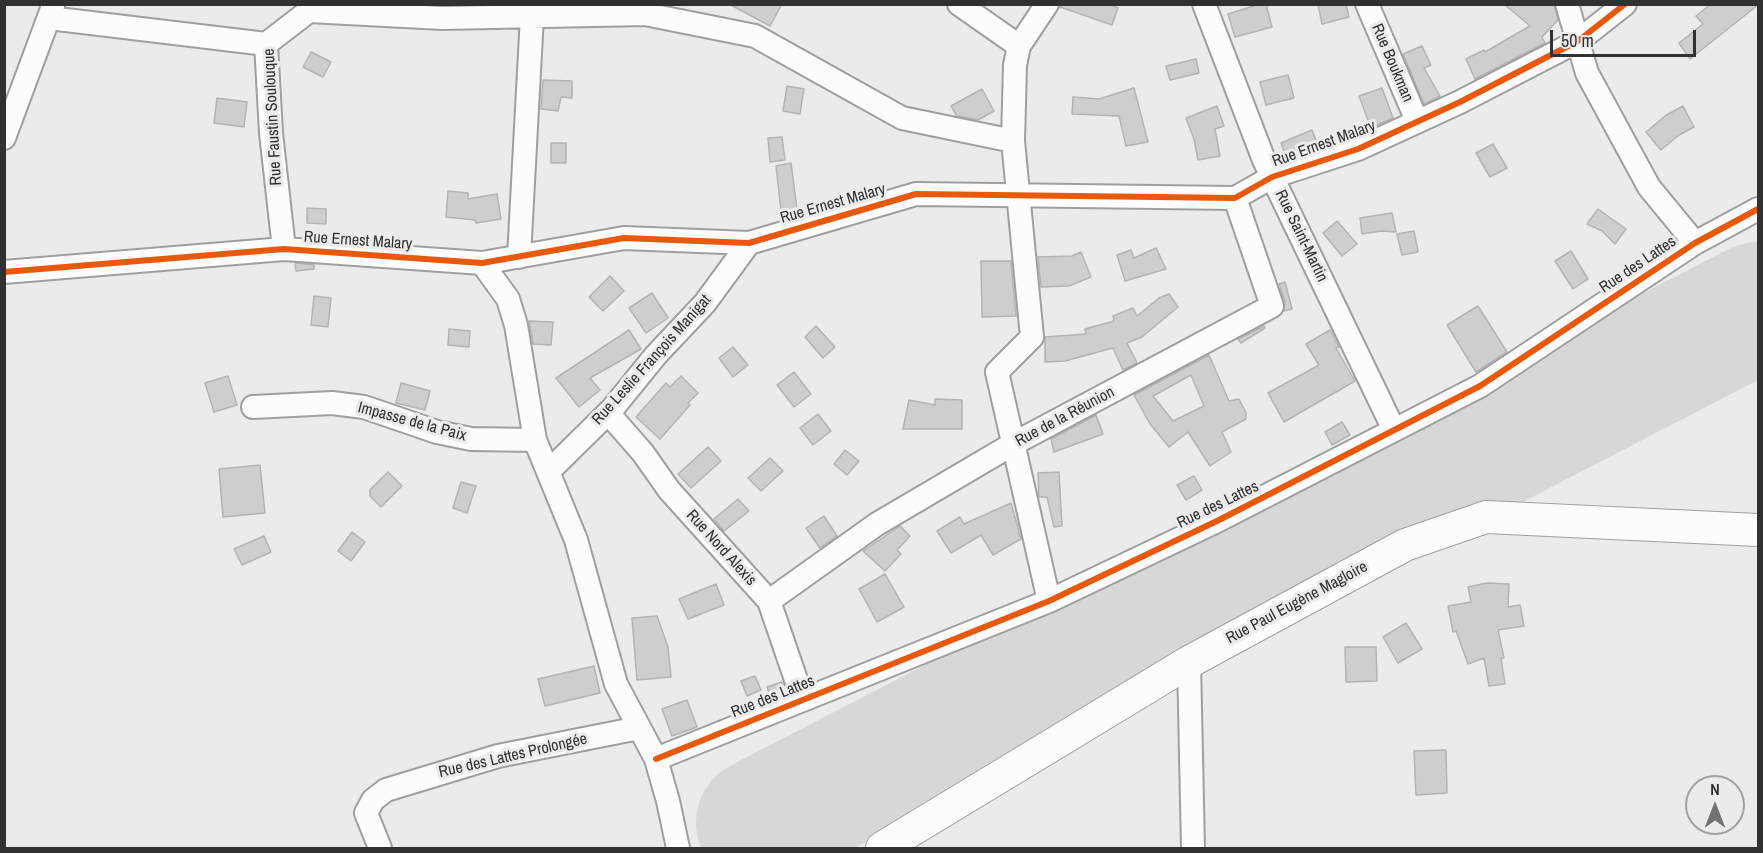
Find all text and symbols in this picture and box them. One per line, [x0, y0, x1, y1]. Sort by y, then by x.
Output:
scale bar [1553, 18, 1698, 56]
street label: Rue Boukman [1367, 21, 1417, 105]
text: 50 m [1561, 28, 1594, 53]
street label: Rue Faustin Soulouque [260, 48, 286, 186]
street label: Rue Ernest Malary [1270, 116, 1378, 172]
street label: Rue Ernest Malary [778, 180, 888, 228]
street label: Rue Saint-Martin [1270, 187, 1332, 285]
street label: Rue Ernest Malary [303, 228, 413, 254]
street label: Rue des Lattes [1596, 232, 1680, 298]
street label: Rue Leslie François Manigat [589, 291, 715, 429]
street label: Rue de la Réunion [1012, 383, 1118, 451]
street label: Impasse de la Paix [356, 398, 468, 446]
street label: Rue des Lattes [1174, 477, 1262, 533]
street label: Rue Nord Alexis [682, 506, 760, 590]
street label: Rue Paul Eugène Magloire [1223, 558, 1371, 648]
street label: Rue des Lattes [728, 672, 818, 722]
street label: Rue des Lattes Prolongée [437, 730, 589, 782]
north arrow [1685, 775, 1745, 835]
text: N [1710, 778, 1720, 800]

